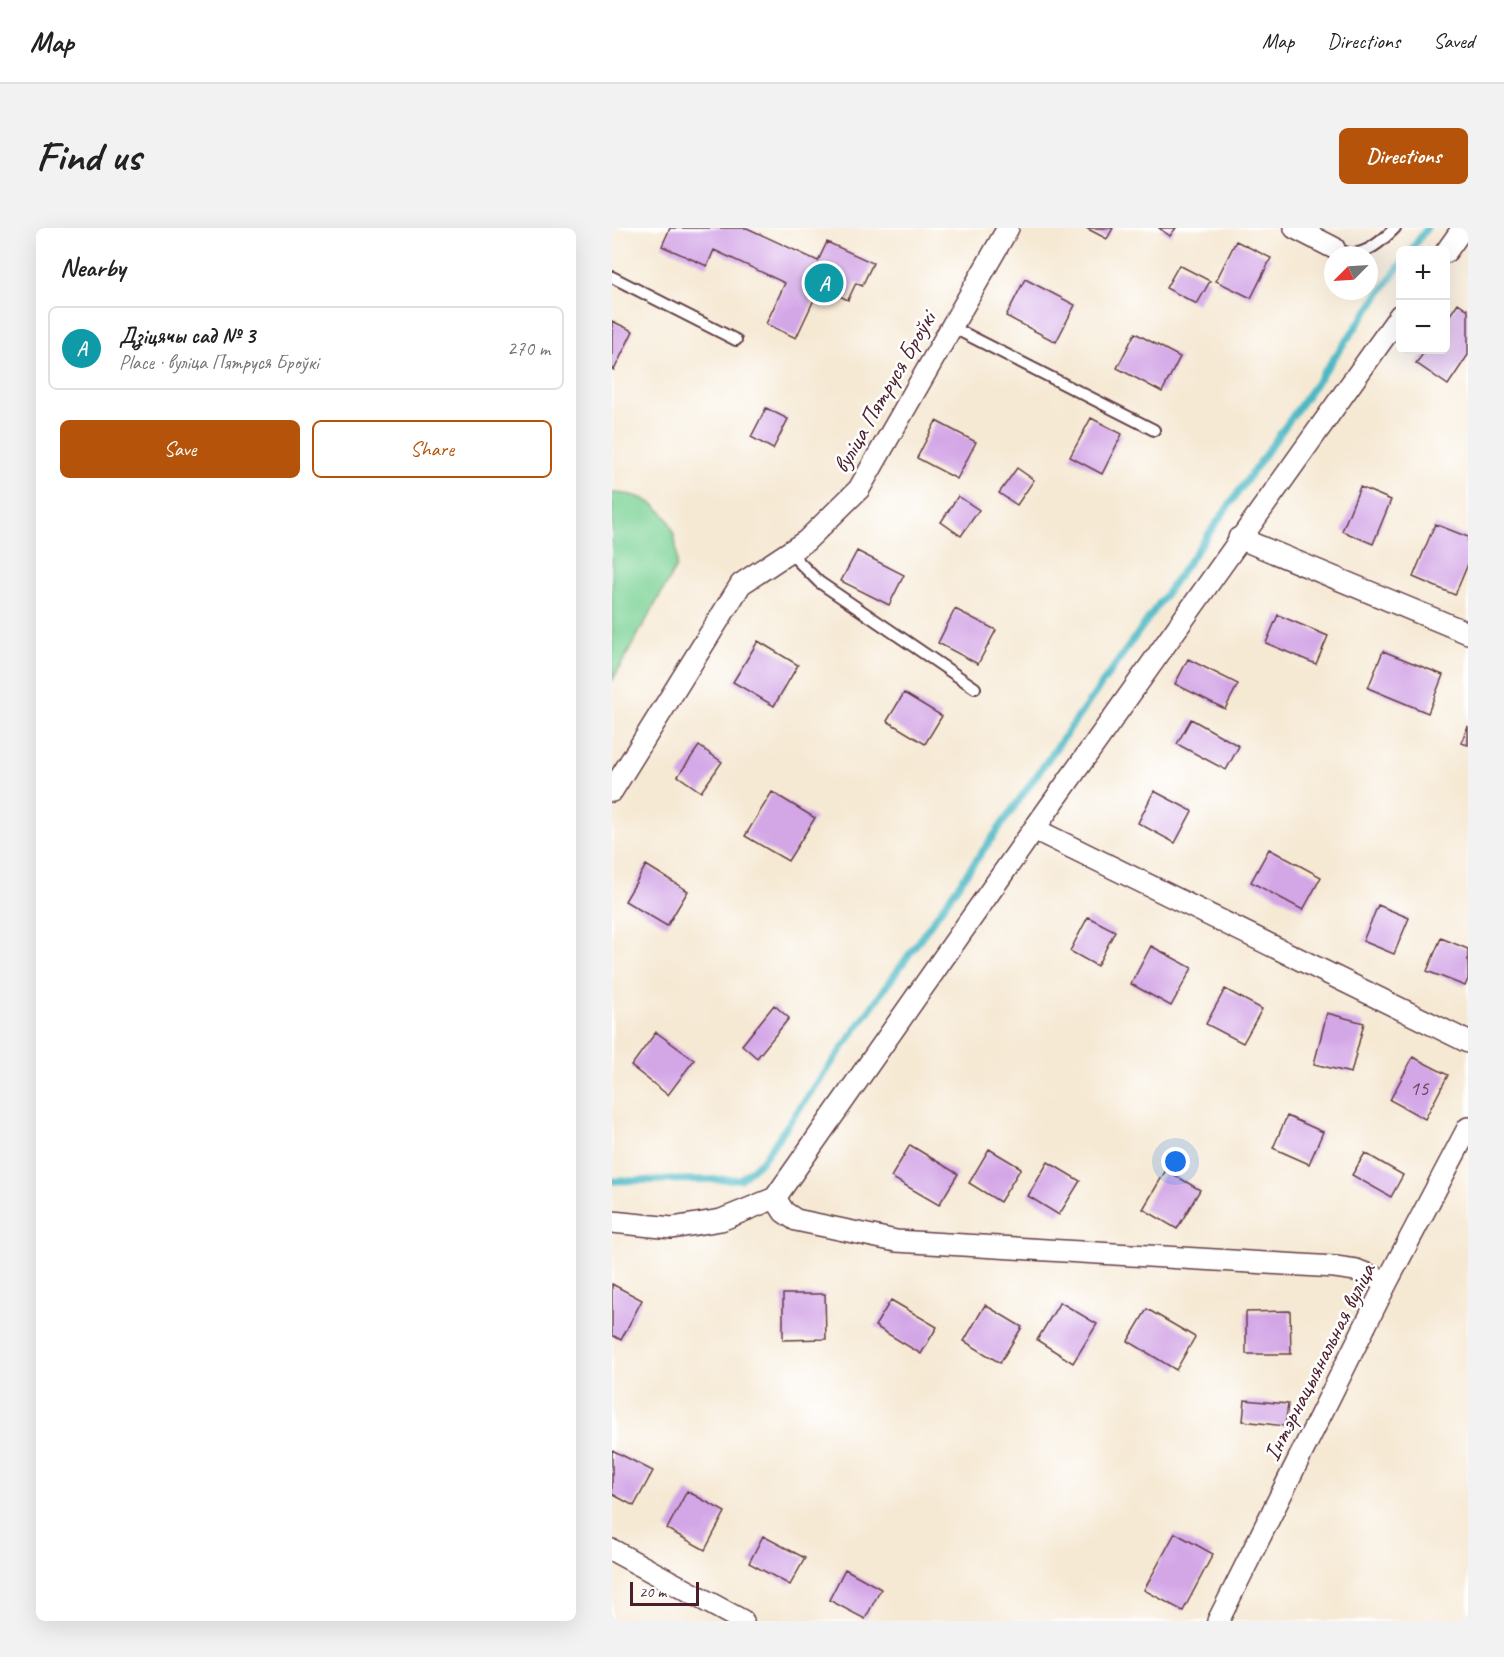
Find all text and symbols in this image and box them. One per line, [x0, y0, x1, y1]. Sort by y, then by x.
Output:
text: Map [30, 24, 73, 59]
text: Map [1262, 28, 1294, 54]
text: Directions [1327, 28, 1400, 54]
text: Saved [1433, 28, 1474, 54]
button: Directions [1339, 128, 1468, 184]
text: Find us [36, 130, 141, 183]
north arrow [1324, 246, 1378, 300]
map controls [1396, 246, 1450, 354]
button: + [1396, 246, 1450, 300]
text: Nearby [60, 251, 125, 284]
pin: A [804, 260, 844, 306]
button: − [1396, 300, 1450, 354]
street label: вуліца Пятруся Броўкі [826, 304, 944, 478]
text: Дзіцячы сад № 3 [119, 322, 255, 350]
text: A [76, 336, 87, 361]
text: 270 m [507, 336, 550, 361]
text: Place · вуліца Пятруся Броўкі [119, 350, 319, 375]
button: Save [60, 420, 300, 478]
button: Share [312, 420, 552, 478]
house number: 15 [1410, 1075, 1430, 1101]
your location [1161, 1147, 1190, 1176]
street label: Інтэрнацыянальная вуліца [1256, 1257, 1382, 1466]
scale bar [630, 1579, 699, 1606]
text: 20 m [639, 1582, 666, 1602]

